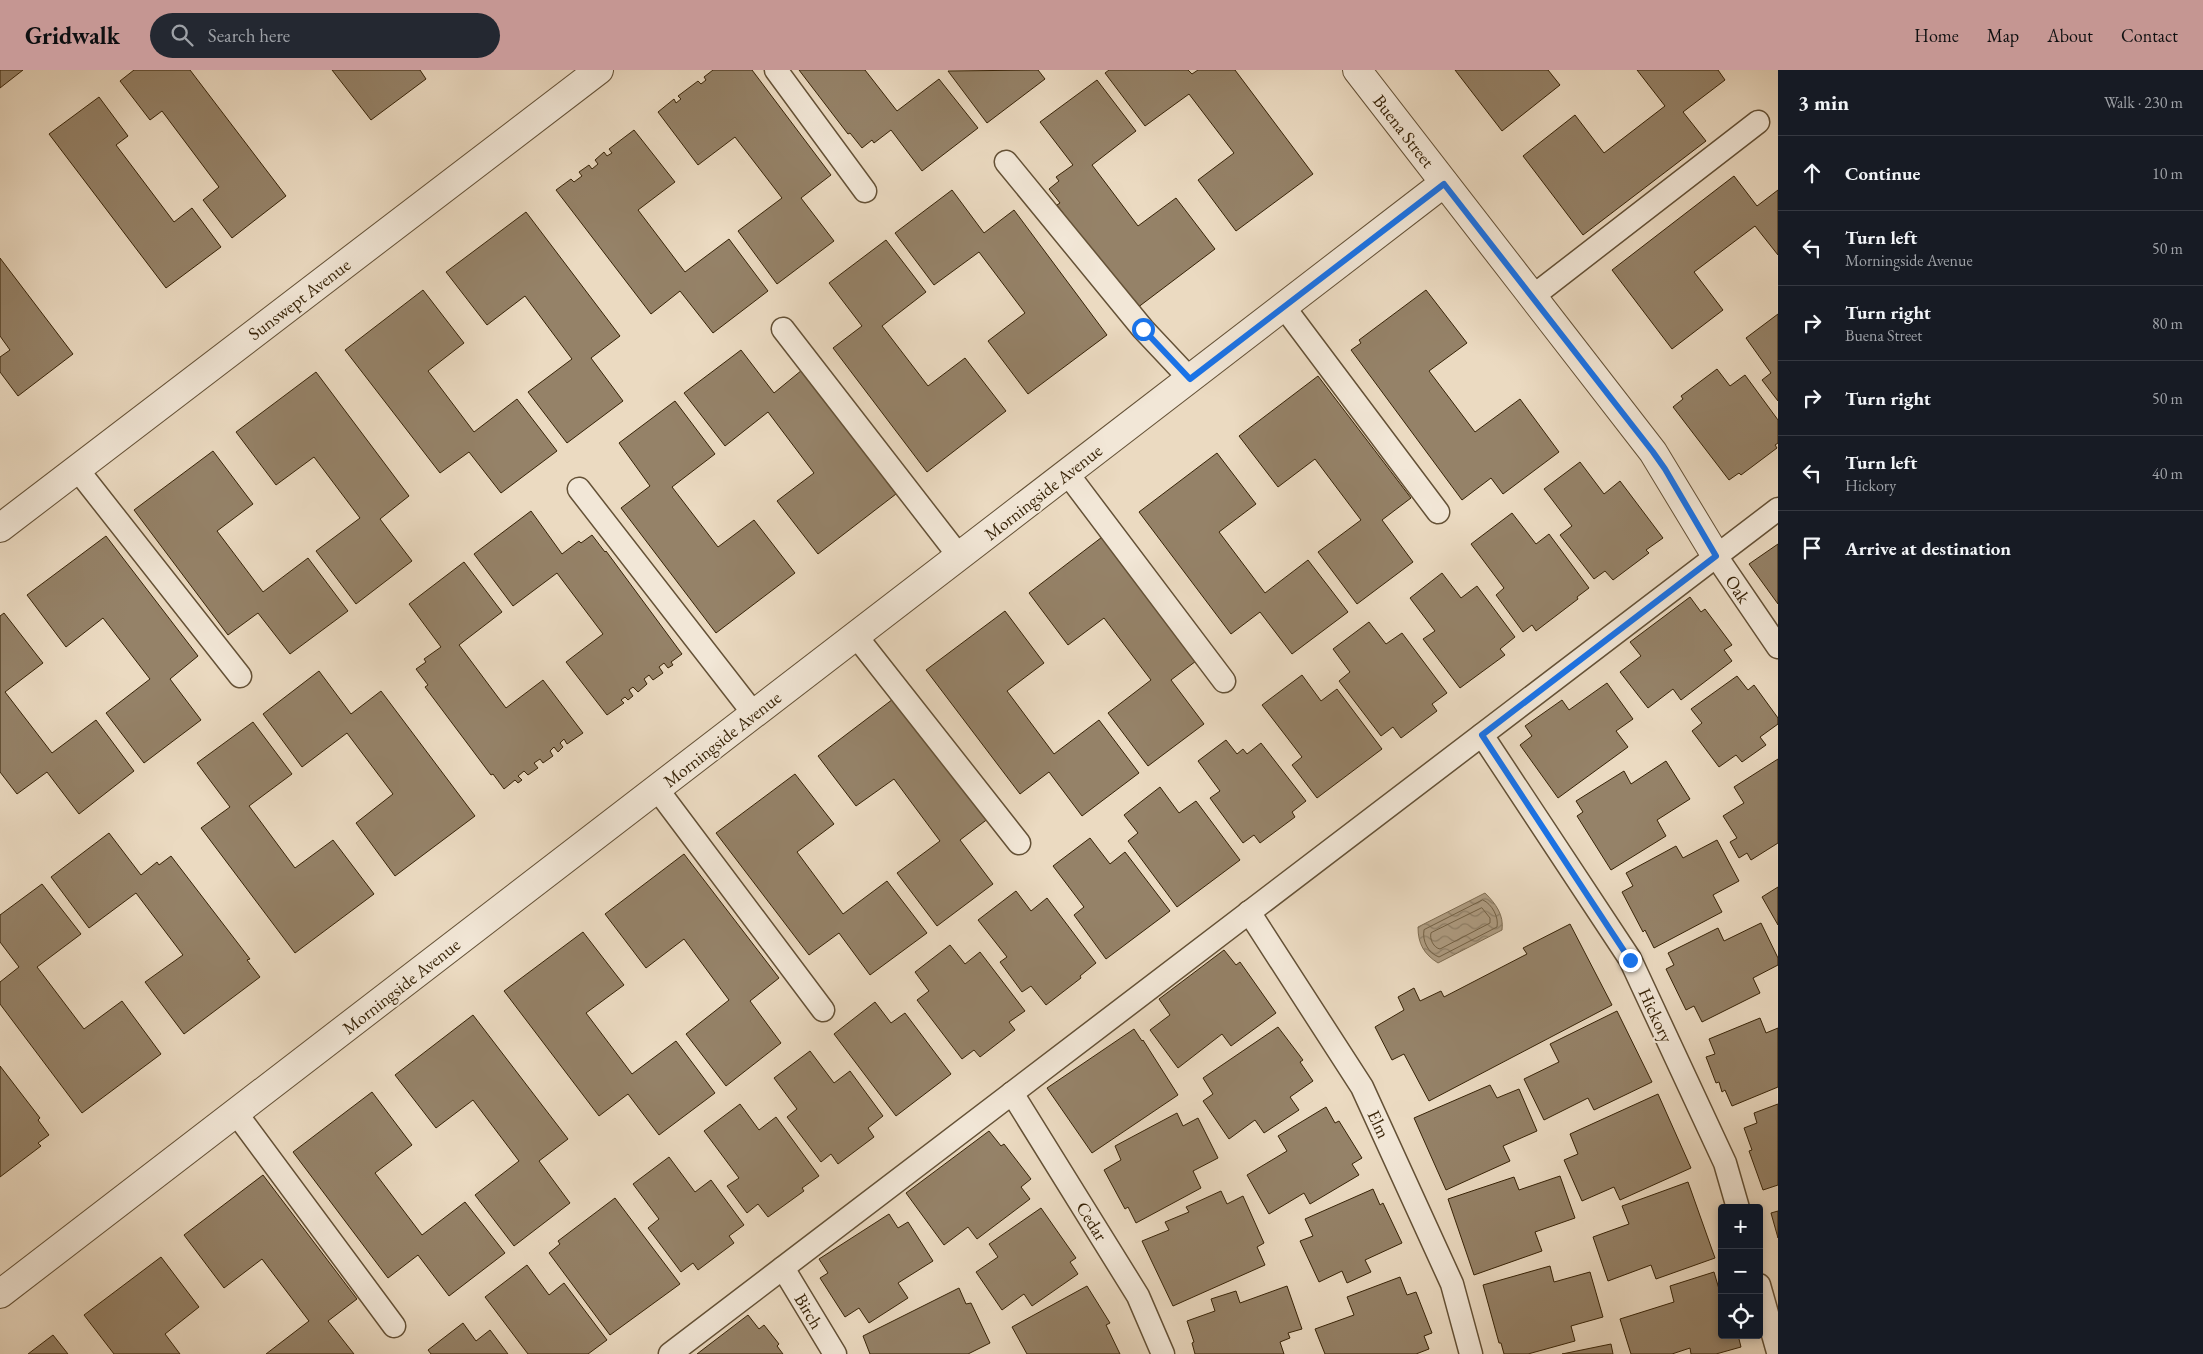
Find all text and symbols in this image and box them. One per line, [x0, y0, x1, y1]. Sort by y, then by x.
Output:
search box [150, 13, 500, 58]
text: Gridwalk [25, 20, 120, 51]
icon: search [168, 21, 196, 49]
text: Search here [208, 23, 290, 48]
text: Home [1914, 24, 1959, 47]
text: Map [1987, 24, 2019, 47]
text: About [2047, 24, 2093, 47]
text: Contact [2121, 24, 2178, 47]
text: 3 min [1798, 89, 1849, 116]
street label: Buena Street [1368, 90, 1440, 173]
text: Walk · 230 m [2104, 92, 2183, 113]
icon: ahead [1798, 159, 1826, 187]
text: Continue [1845, 161, 1920, 186]
text: 10 m [2152, 163, 2183, 184]
text: Turn left [1845, 225, 1917, 250]
icon: left [1798, 234, 1826, 262]
text: 50 m [2152, 238, 2183, 259]
text: Morningside Avenue [1845, 250, 1973, 271]
street label: Sunswept Avenue [243, 253, 355, 345]
text: Turn right [1845, 300, 1931, 325]
icon: right [1798, 309, 1826, 337]
text: 80 m [2152, 313, 2183, 334]
route start [1132, 318, 1155, 341]
text: Buena Street [1845, 325, 1922, 346]
icon: right [1798, 384, 1826, 412]
text: Turn right [1845, 386, 1931, 411]
text: 50 m [2152, 388, 2183, 409]
street label: Morningside Avenue [979, 439, 1107, 545]
text: Turn left [1845, 450, 1917, 475]
icon: left [1798, 459, 1826, 487]
text: 40 m [2152, 463, 2183, 484]
text: Hickory [1845, 475, 1896, 496]
icon: arrive [1798, 534, 1826, 562]
text: Arrive at destination [1845, 536, 2011, 561]
street label: Oak [1720, 570, 1756, 608]
street label: Morningside Avenue [658, 686, 786, 792]
street label: Morningside Avenue [337, 933, 465, 1039]
route end [1619, 949, 1642, 972]
street label: Hickory [1633, 984, 1679, 1046]
street label: Elm [1363, 1106, 1395, 1142]
street label: Cedar [1071, 1197, 1113, 1245]
map controls [1718, 1204, 1763, 1339]
button: + [1718, 1204, 1763, 1249]
button: − [1718, 1249, 1763, 1294]
street label: Birch [789, 1289, 829, 1333]
button: locate [1718, 1294, 1763, 1339]

